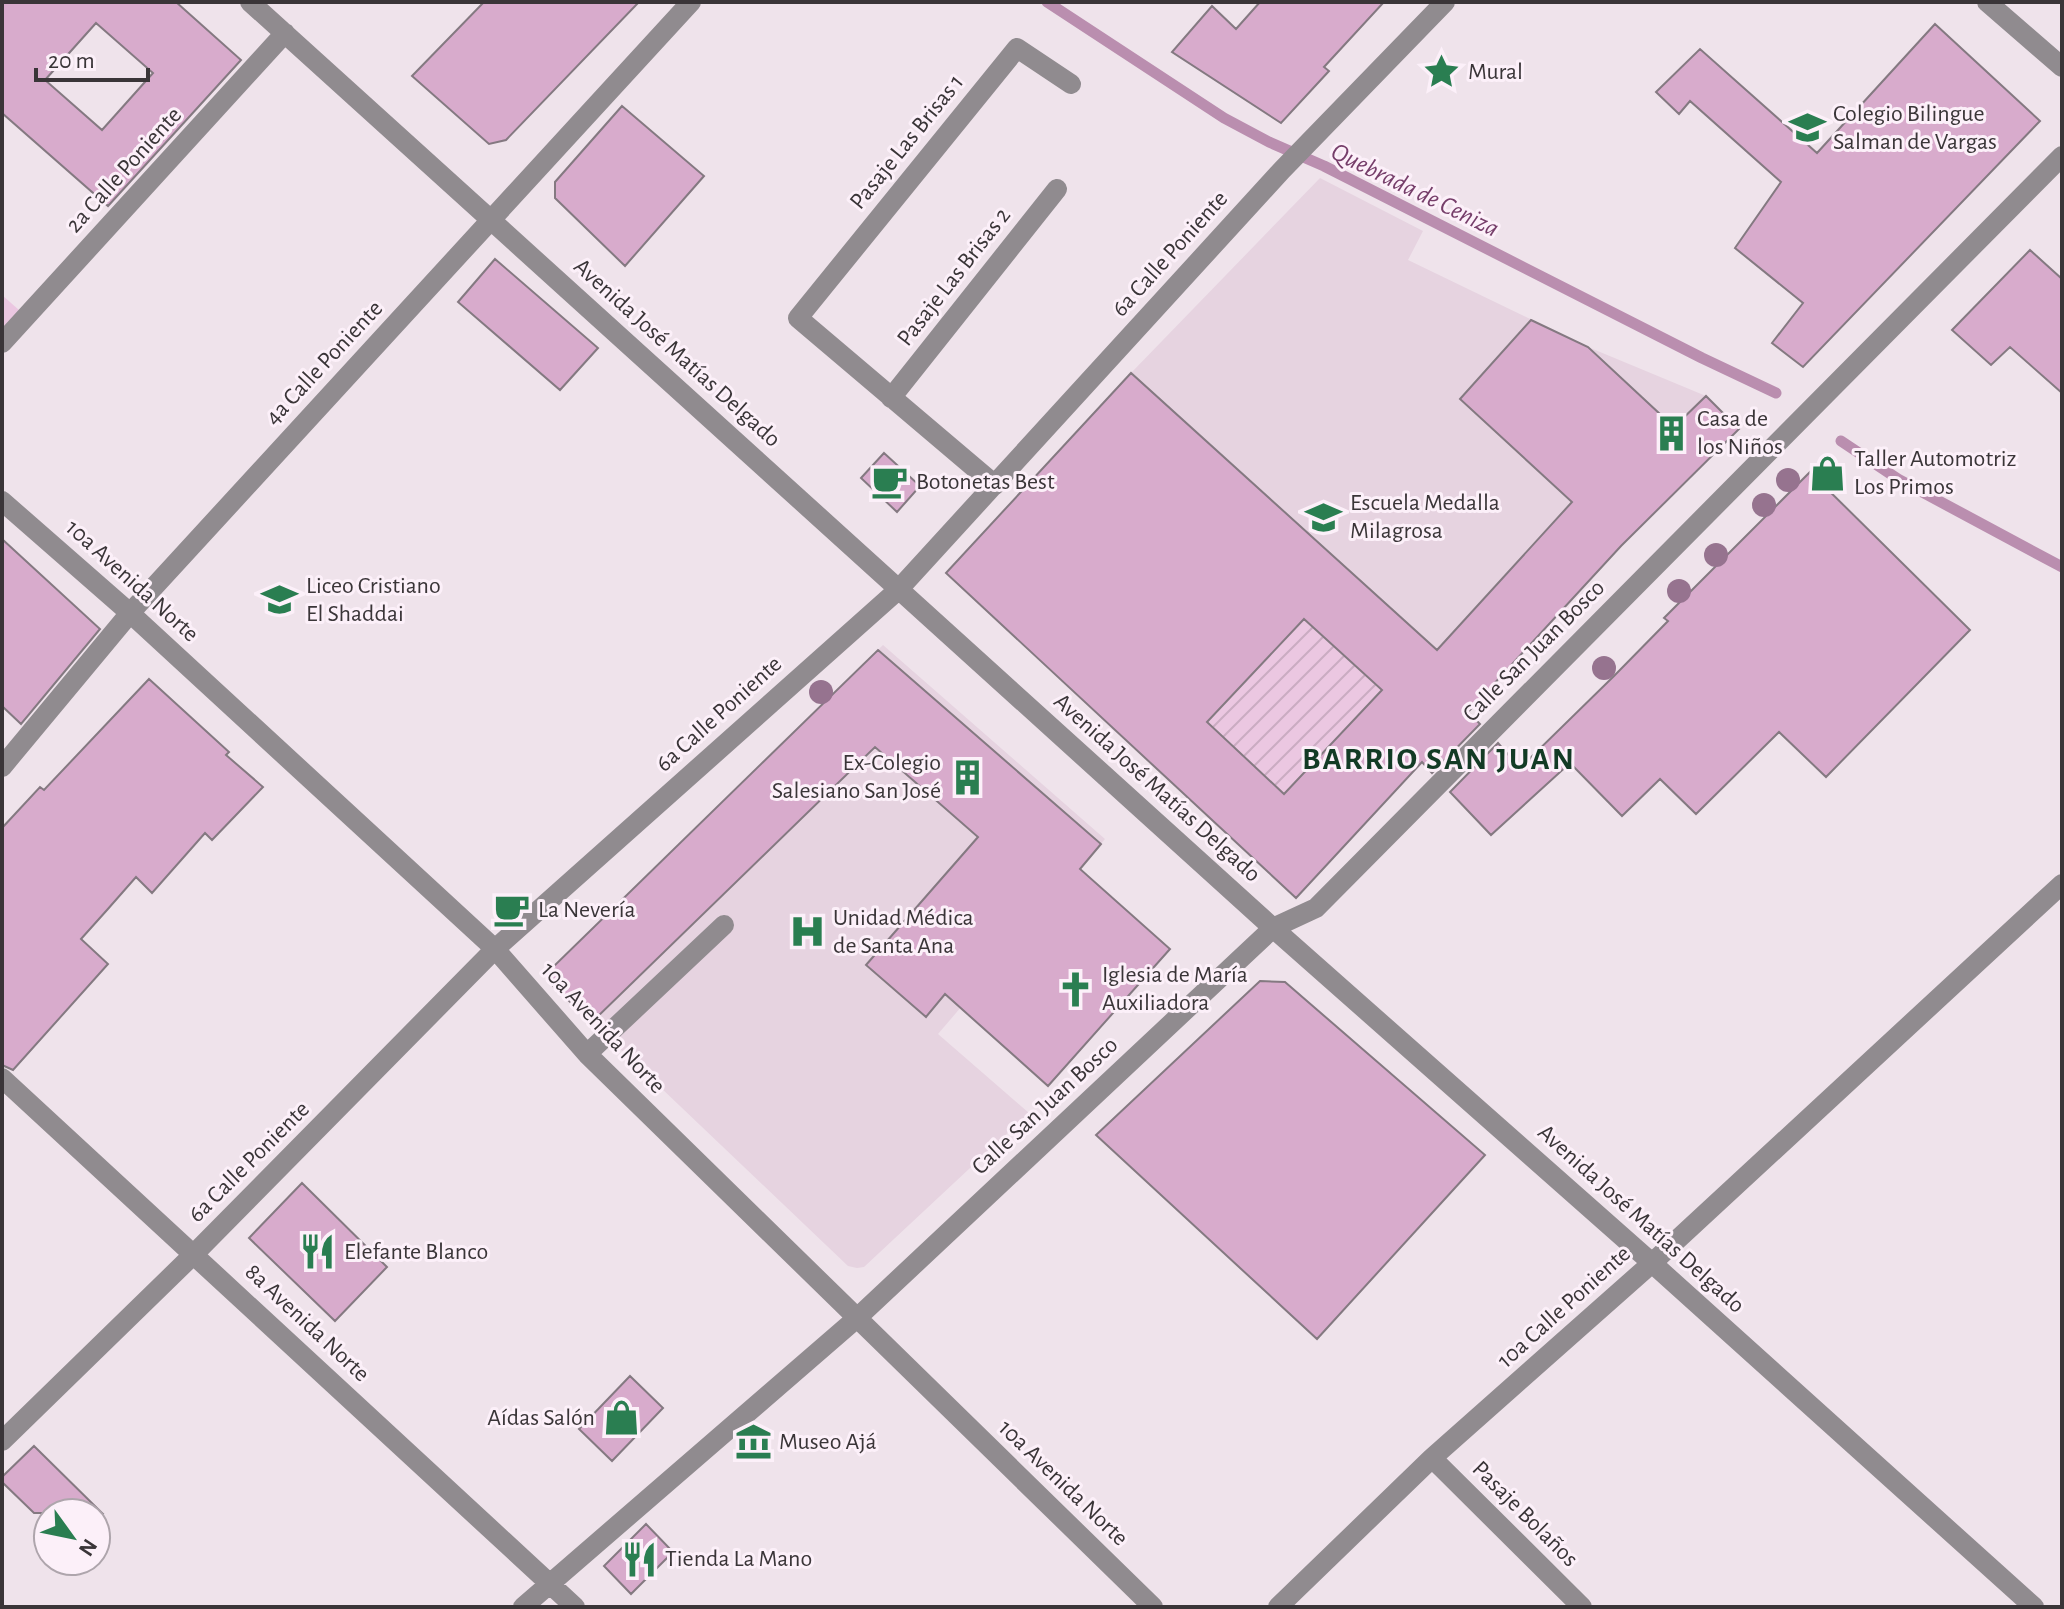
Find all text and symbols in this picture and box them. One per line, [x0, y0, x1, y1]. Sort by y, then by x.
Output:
scale bar [36, 32, 148, 82]
text: 20 m [48, 49, 95, 73]
place icon: Mural [1423, 53, 1461, 91]
place label: Mural [1468, 60, 1523, 84]
street label: Pasaje Las Brisas 1 [846, 70, 968, 214]
place label: Colegio Bilingue Salman de Vargas [1833, 102, 1997, 154]
street label: 2a Calle Poniente [62, 103, 186, 237]
school or university icon: Colegio Bilingue Salman de Vargas [1788, 109, 1826, 147]
water label: Quebrada de Ceniza [1327, 138, 1503, 242]
street label: 6a Calle Poniente [1108, 187, 1232, 321]
street label: Pasaje Las Brisas 2 [893, 203, 1015, 351]
street label: Avenida José Matías Delgado [569, 254, 785, 452]
street label: 4a Calle Poniente [261, 296, 387, 430]
place label: Casa de los Niños [1697, 407, 1783, 459]
building icon: Casa de los Niños [1652, 414, 1690, 452]
place label: Taller Automotriz Los Primos [1854, 447, 2017, 499]
shop icon: Taller Automotriz Los Primos [1809, 454, 1847, 492]
cafe icon: Botonetas Best [871, 463, 909, 501]
place label: Botonetas Best [916, 470, 1055, 494]
place label: Escuela Medalla Milagrosa [1350, 491, 1500, 543]
school or university icon: Escuela Medalla Milagrosa [1305, 498, 1343, 536]
street label: 10a Avenida Norte [61, 515, 203, 647]
place label: Liceo Cristiano El Shaddai [306, 574, 441, 626]
street label: Calle San Juan Bosco [1459, 576, 1609, 726]
school or university icon: Liceo Cristiano El Shaddai [261, 581, 299, 619]
street label: 6a Calle Poniente [652, 652, 786, 776]
street label: Avenida José Matías Delgado [1049, 689, 1265, 887]
district label: BARRIO SAN JUAN [1302, 743, 1576, 775]
place label: Ex-Colegio Salesiano San José [772, 751, 941, 803]
building icon: Ex-Colegio Salesiano San José [948, 758, 986, 796]
cafe icon: La Nevería [493, 891, 531, 929]
place label: La Nevería [538, 898, 636, 922]
place label: Unidad Médica de Santa Ana [833, 906, 973, 958]
hospital icon: Unidad Médica de Santa Ana [788, 913, 826, 951]
street label: 10a Avenida Norte [536, 958, 670, 1098]
place label: Iglesia de María Auxiliadora [1102, 963, 1248, 1015]
church icon: Iglesia de María Auxiliadora [1057, 970, 1095, 1008]
street label: Calle San Juan Bosco [968, 1033, 1122, 1179]
street label: 6a Calle Poniente [184, 1097, 314, 1227]
street label: Avenida José Matías Delgado [1533, 1120, 1749, 1318]
restaurant icon: Elefante Blanco [299, 1233, 337, 1271]
place label: Elefante Blanco [344, 1240, 488, 1264]
street label: 10a Calle Poniente [1493, 1241, 1635, 1373]
street label: 8a Avenida Norte [240, 1260, 374, 1386]
shop icon: Aídas Salón [602, 1399, 640, 1437]
place label: Aídas Salón [487, 1406, 595, 1430]
street label: 10a Avenida Norte [994, 1415, 1132, 1551]
museum icon: Museo Ajá [734, 1423, 772, 1461]
place label: Museo Ajá [779, 1430, 877, 1454]
street label: Pasaje Bolaños [1468, 1457, 1582, 1571]
north arrow [32, 1497, 112, 1577]
text: N [75, 1535, 101, 1560]
restaurant icon: Tienda La Mano [620, 1540, 658, 1578]
place label: Tienda La Mano [665, 1547, 812, 1571]

